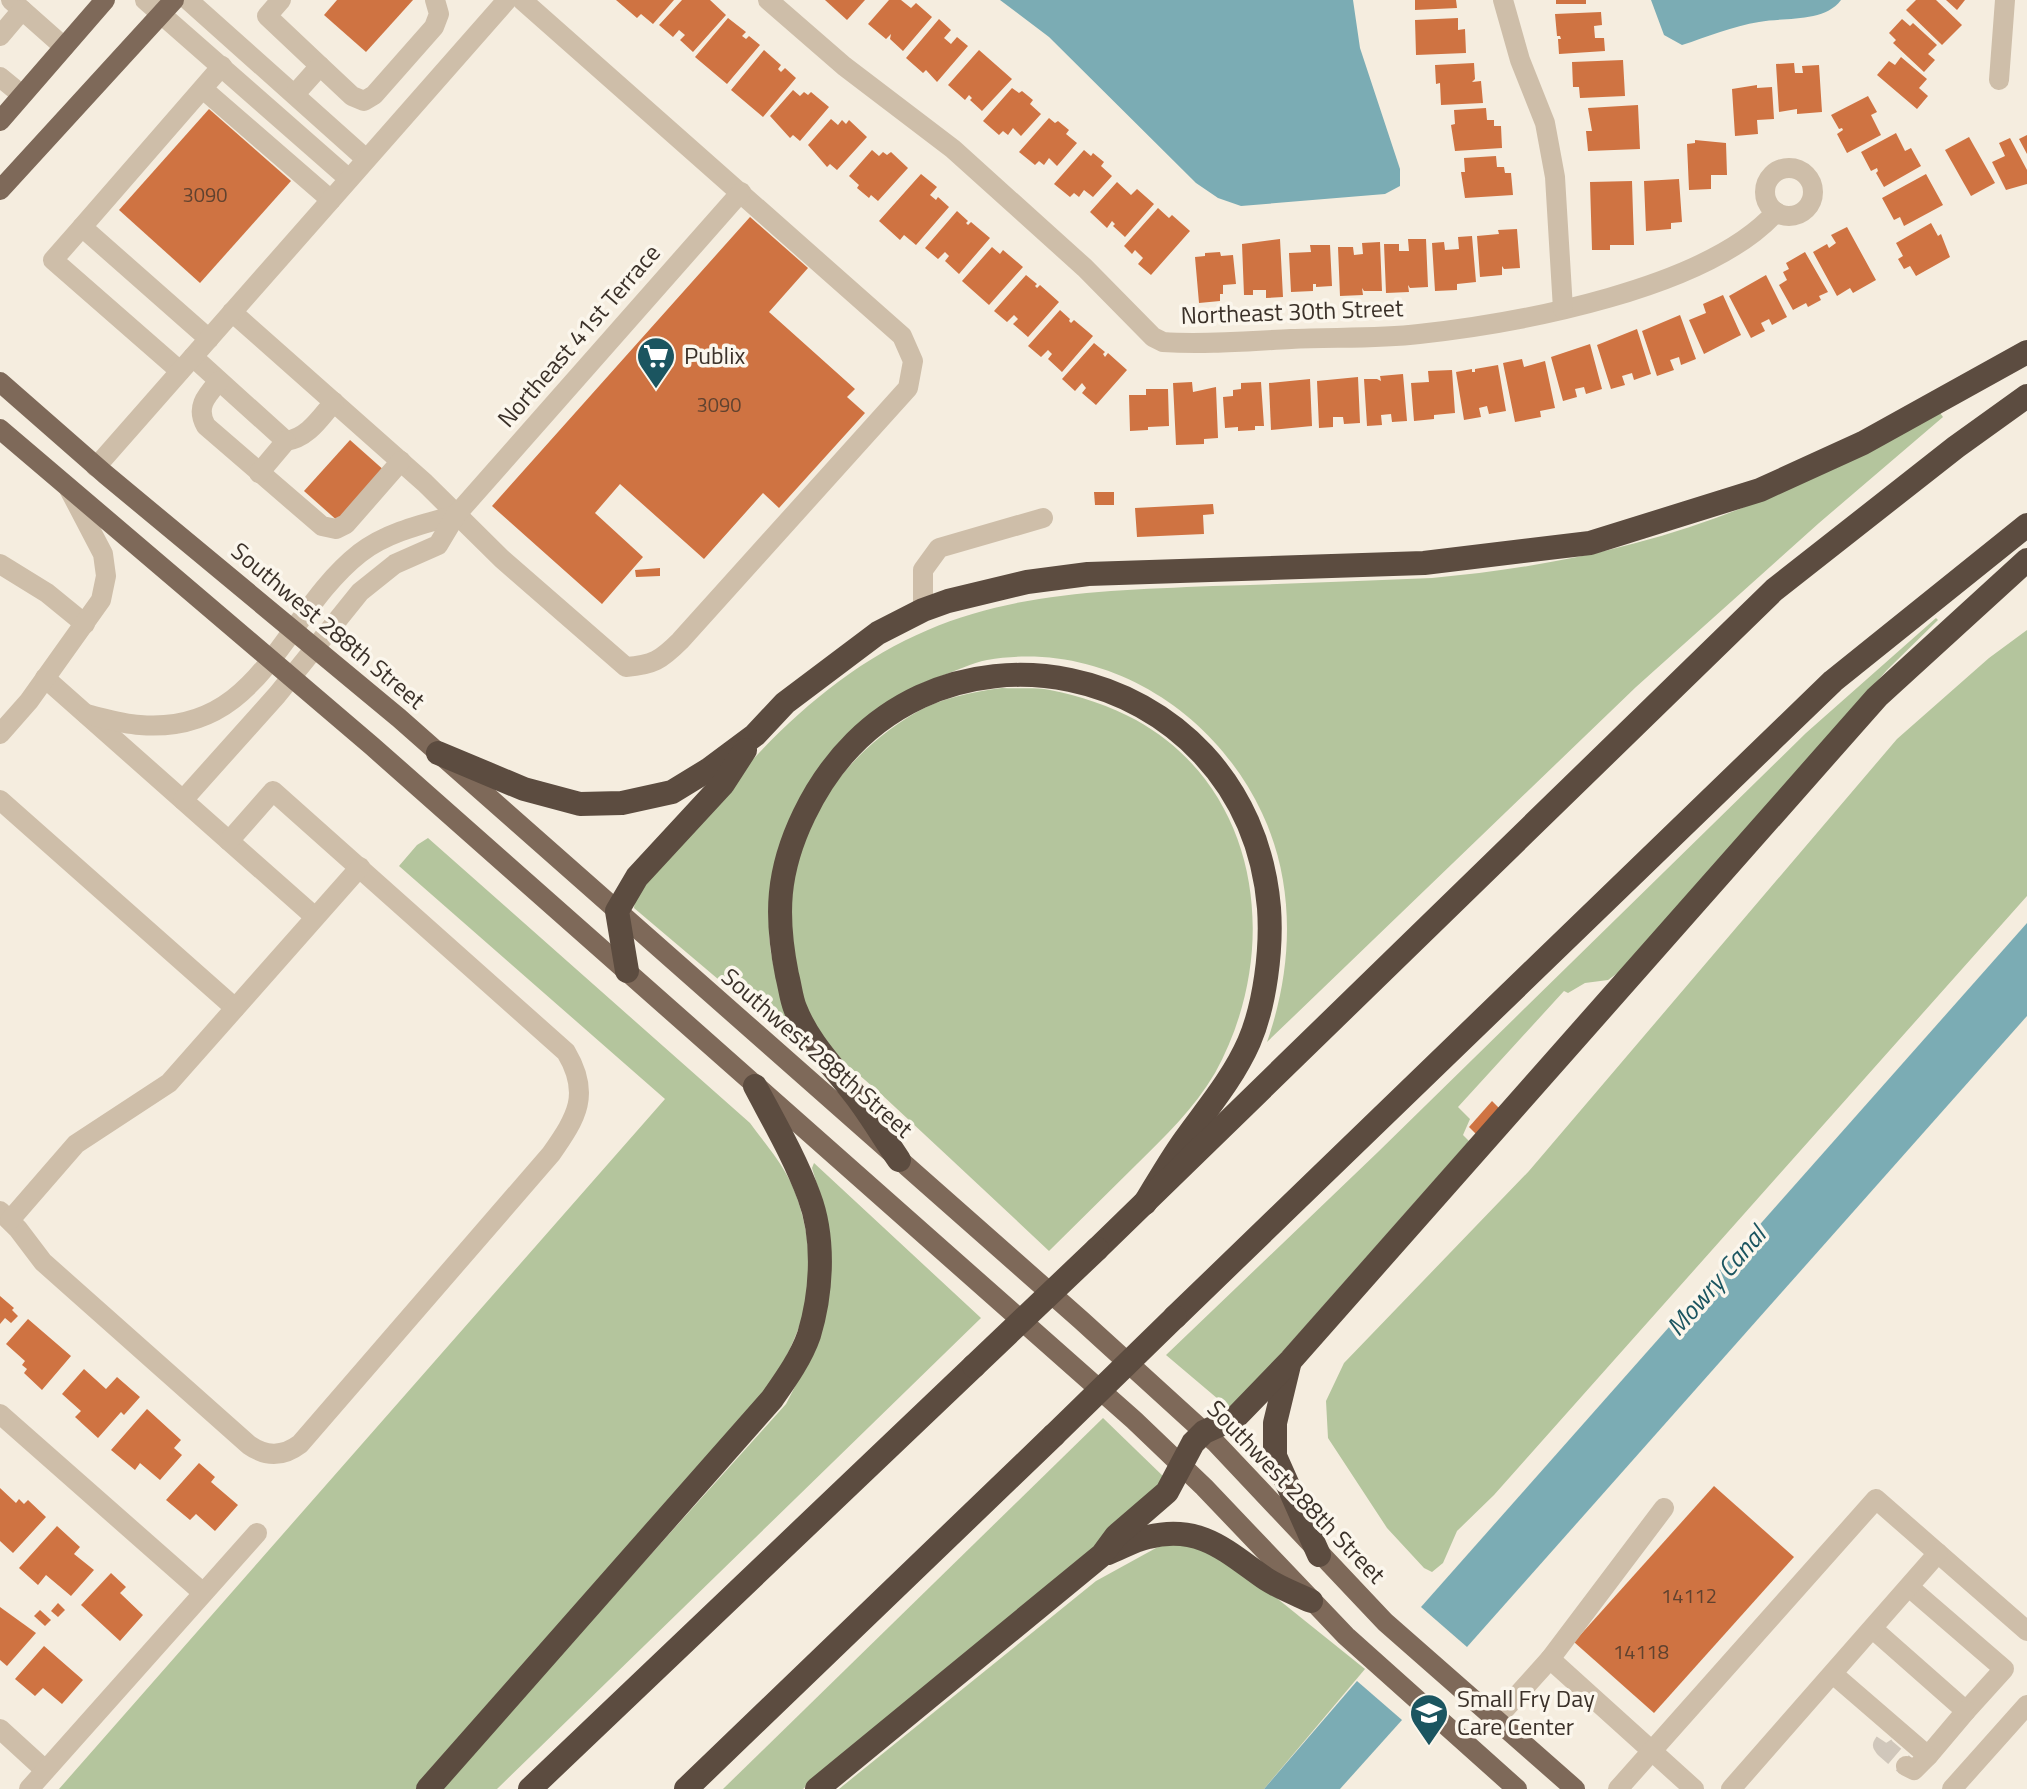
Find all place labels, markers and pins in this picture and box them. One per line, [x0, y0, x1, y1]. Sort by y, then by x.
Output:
supermarket icon: Publix [635, 335, 677, 390]
place label: Publix [684, 337, 745, 373]
place label: Small Fry Day Care Center [1457, 1680, 1595, 1744]
school or university icon: Small Fry Day Care Center [1408, 1692, 1450, 1747]

